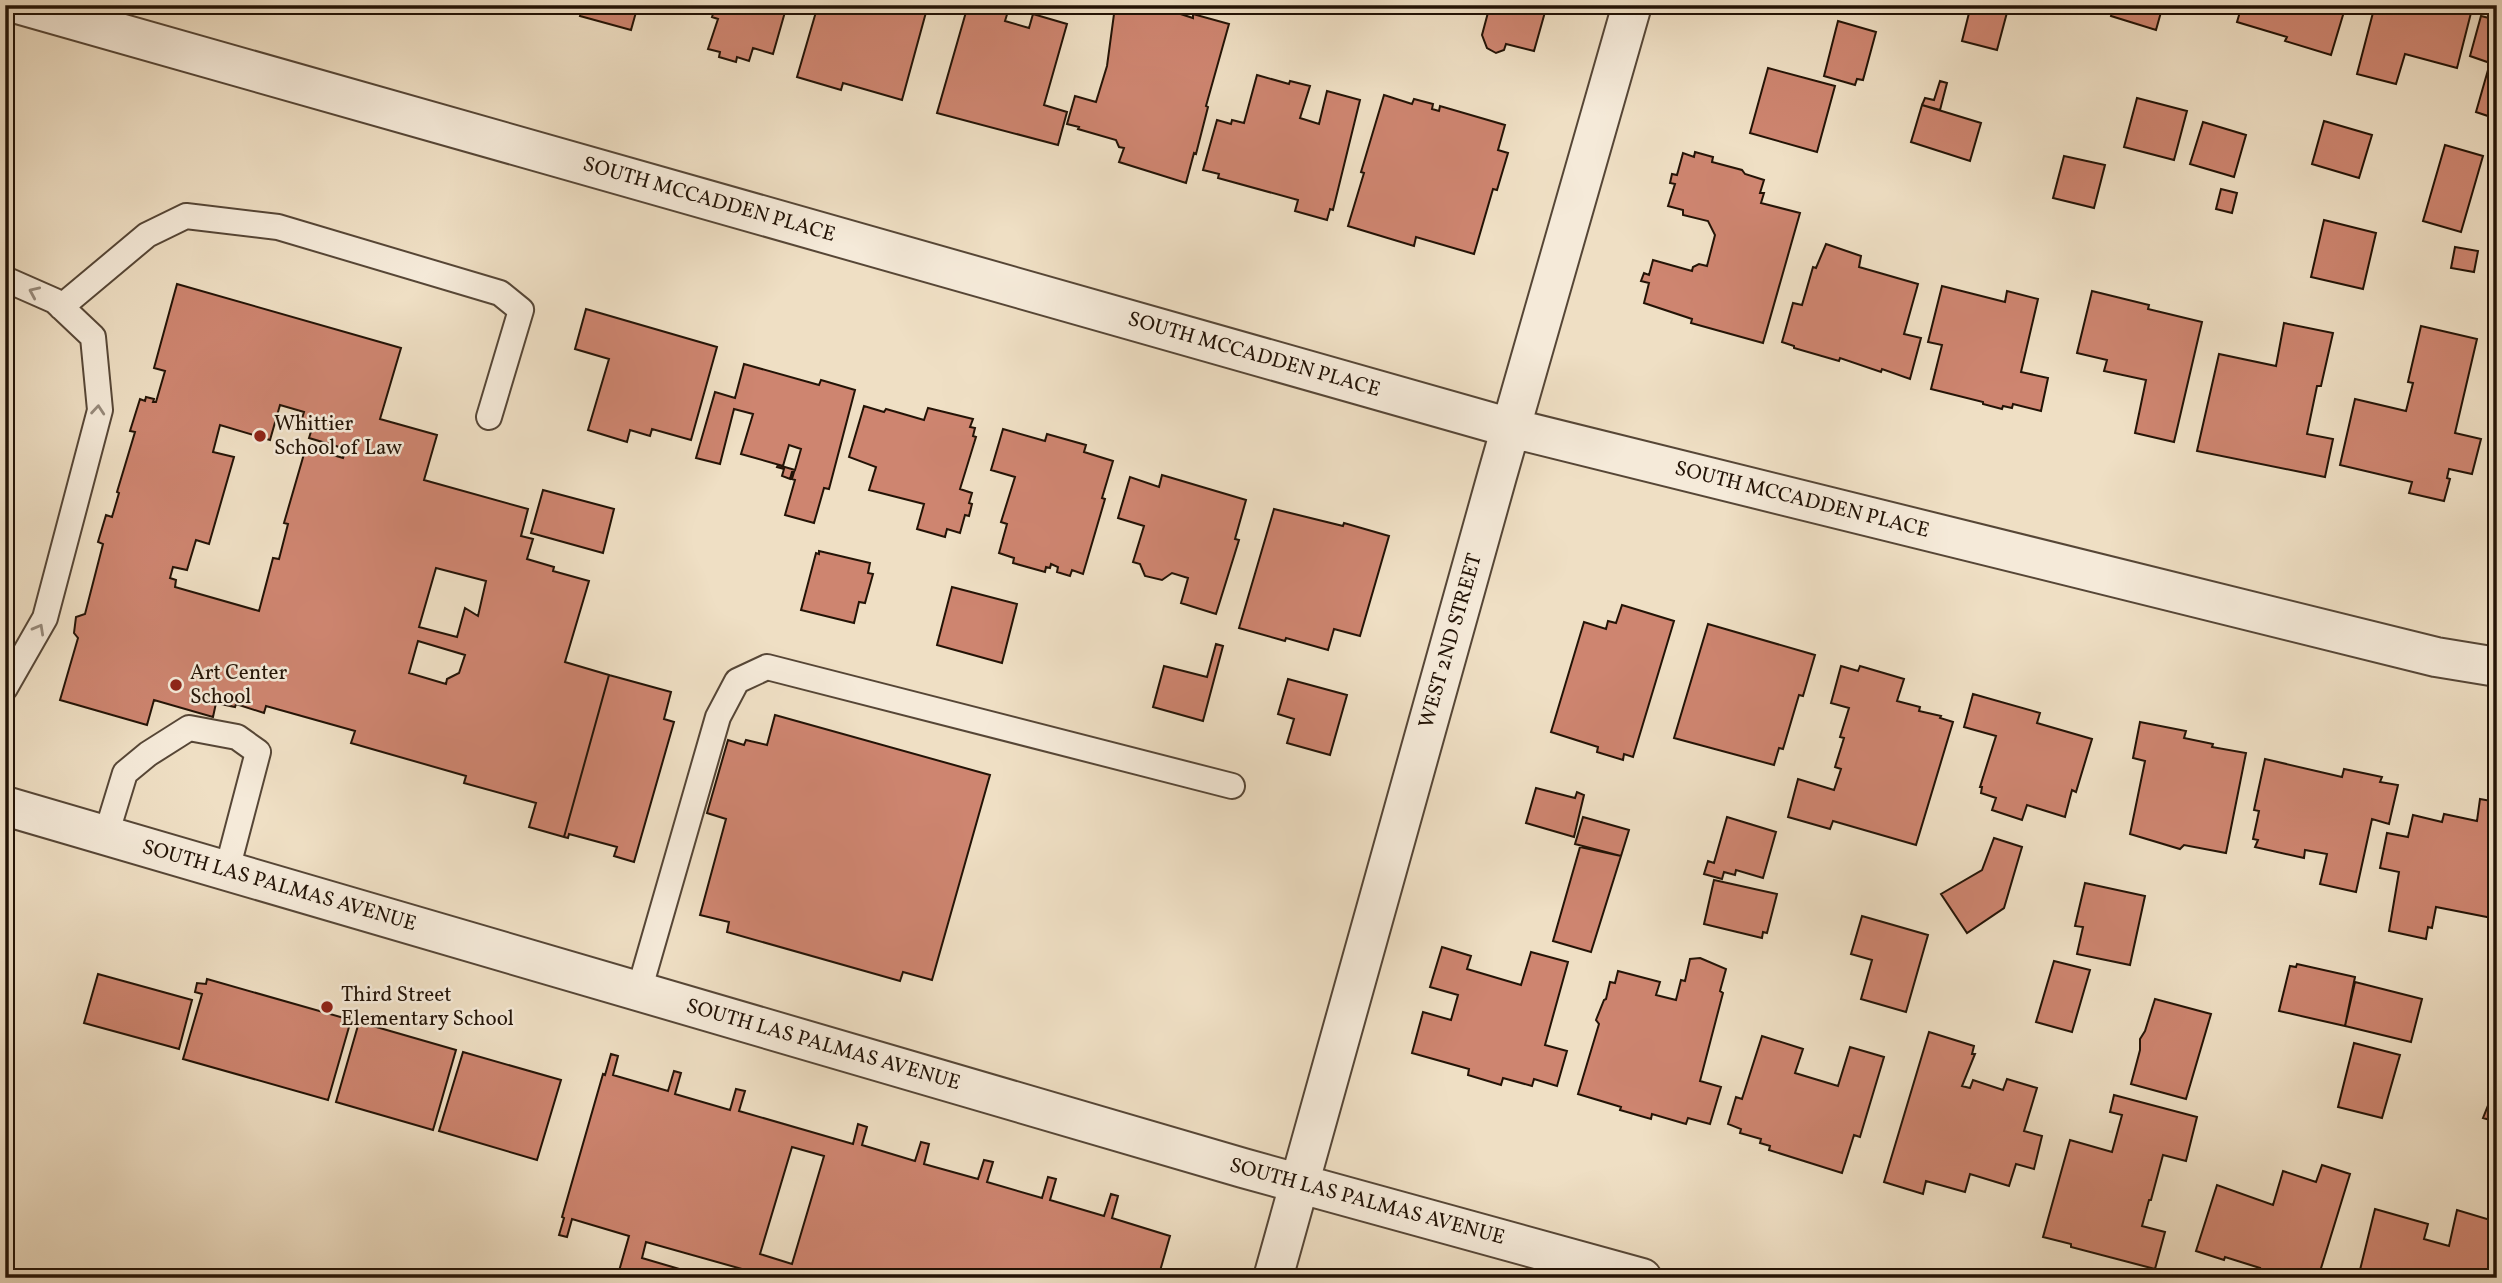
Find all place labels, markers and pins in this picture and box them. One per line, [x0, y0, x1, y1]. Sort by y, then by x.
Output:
place label: Whittier School of Law [274, 410, 402, 463]
marker: Whittier School of Law [252, 428, 268, 444]
place label: Art Center School [190, 659, 287, 712]
marker: Art Center School [168, 677, 184, 693]
place label: Third Street Elementary School [341, 981, 514, 1034]
marker: Third Street Elementary School [319, 999, 335, 1015]

